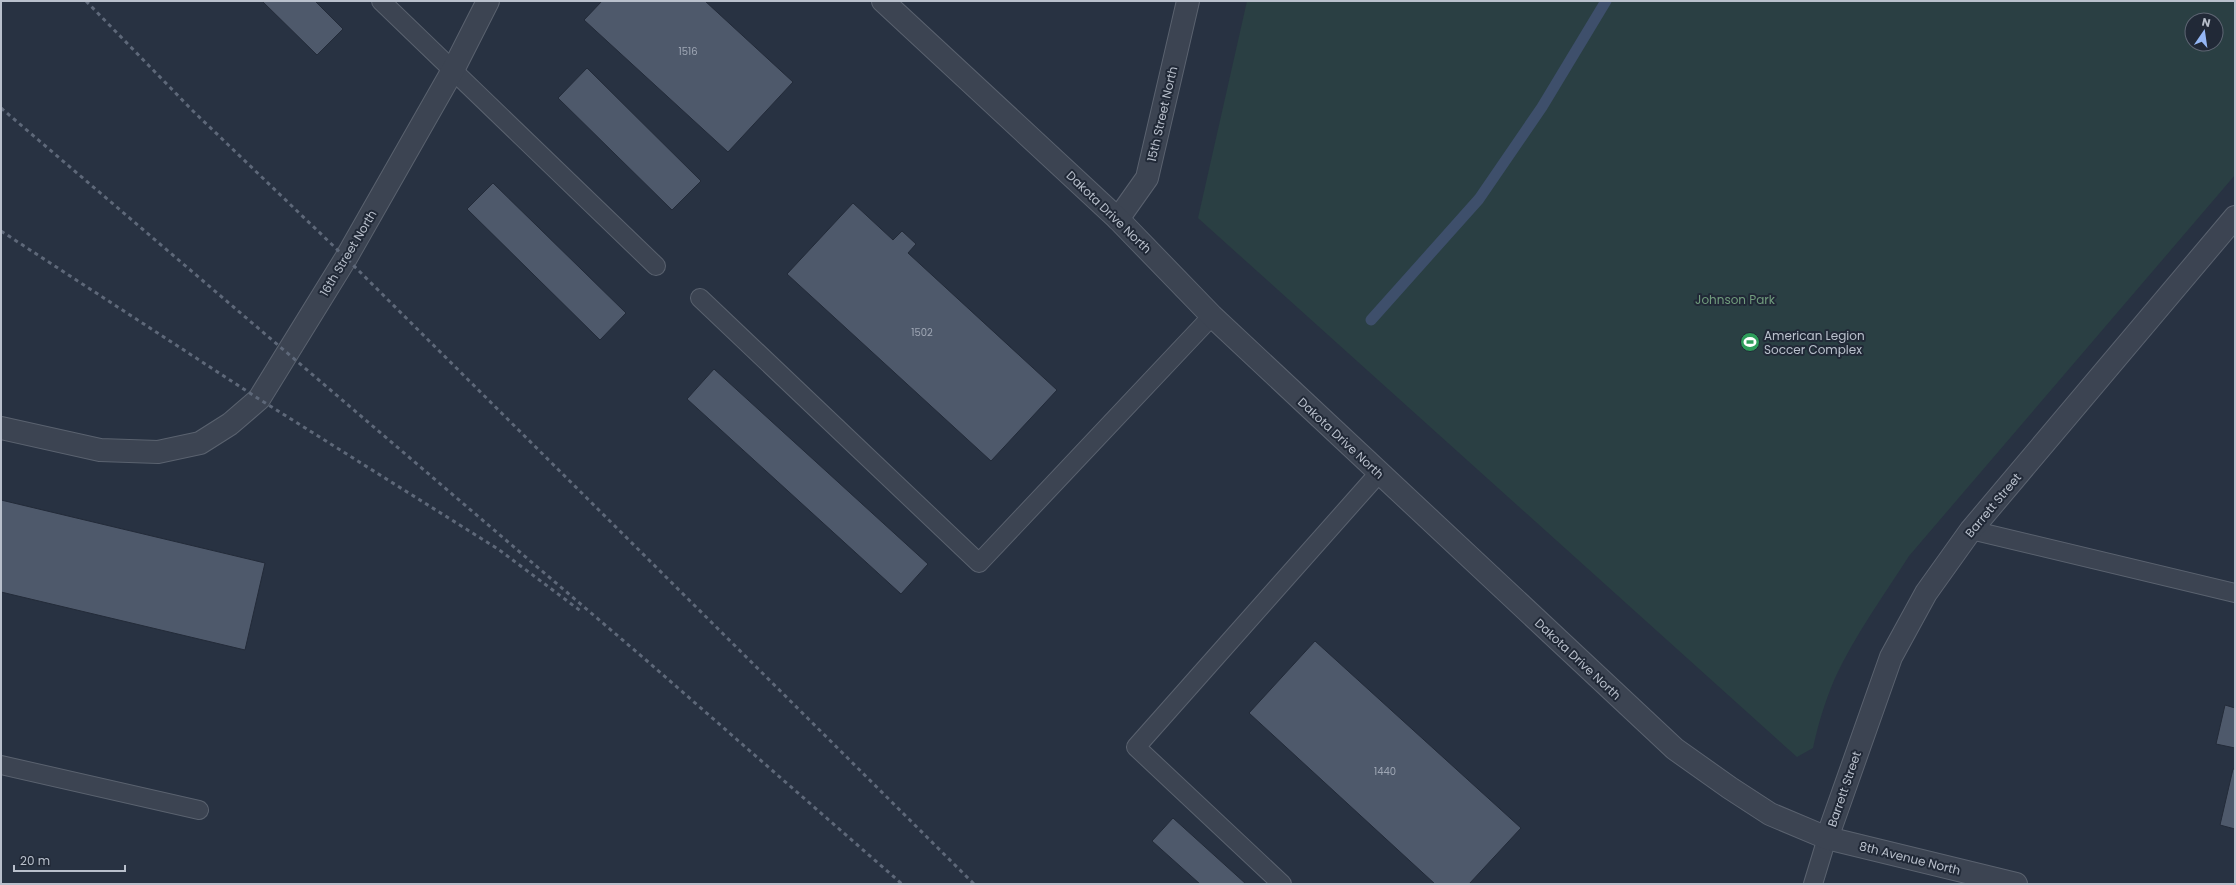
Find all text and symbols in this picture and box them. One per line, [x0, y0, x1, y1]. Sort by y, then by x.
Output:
north arrow [2184, 12, 2224, 52]
text: N [2200, 14, 2212, 31]
house number: 1516 [678, 44, 698, 59]
street label: 15th Street North [1143, 65, 1181, 163]
street label: Dakota Drive North [1063, 167, 1155, 257]
street label: 16th Street North [316, 207, 380, 299]
park label: Johnson Park [1695, 291, 1776, 308]
house number: 1502 [911, 325, 933, 340]
place label: American Legion Soccer Complex [1764, 327, 1865, 358]
sports icon: American Legion Soccer Complex [1739, 331, 1761, 353]
street label: Dakota Drive North [1294, 394, 1388, 482]
street label: Barrett Street [1961, 469, 2025, 541]
street label: Dakota Drive North [1531, 615, 1625, 703]
street label: Barrett Street [1823, 749, 1865, 829]
house number: 1440 [1374, 764, 1396, 779]
street label: 8th Avenue North [1858, 837, 1962, 879]
scale bar [14, 847, 125, 873]
text: 20 m [20, 852, 50, 869]

